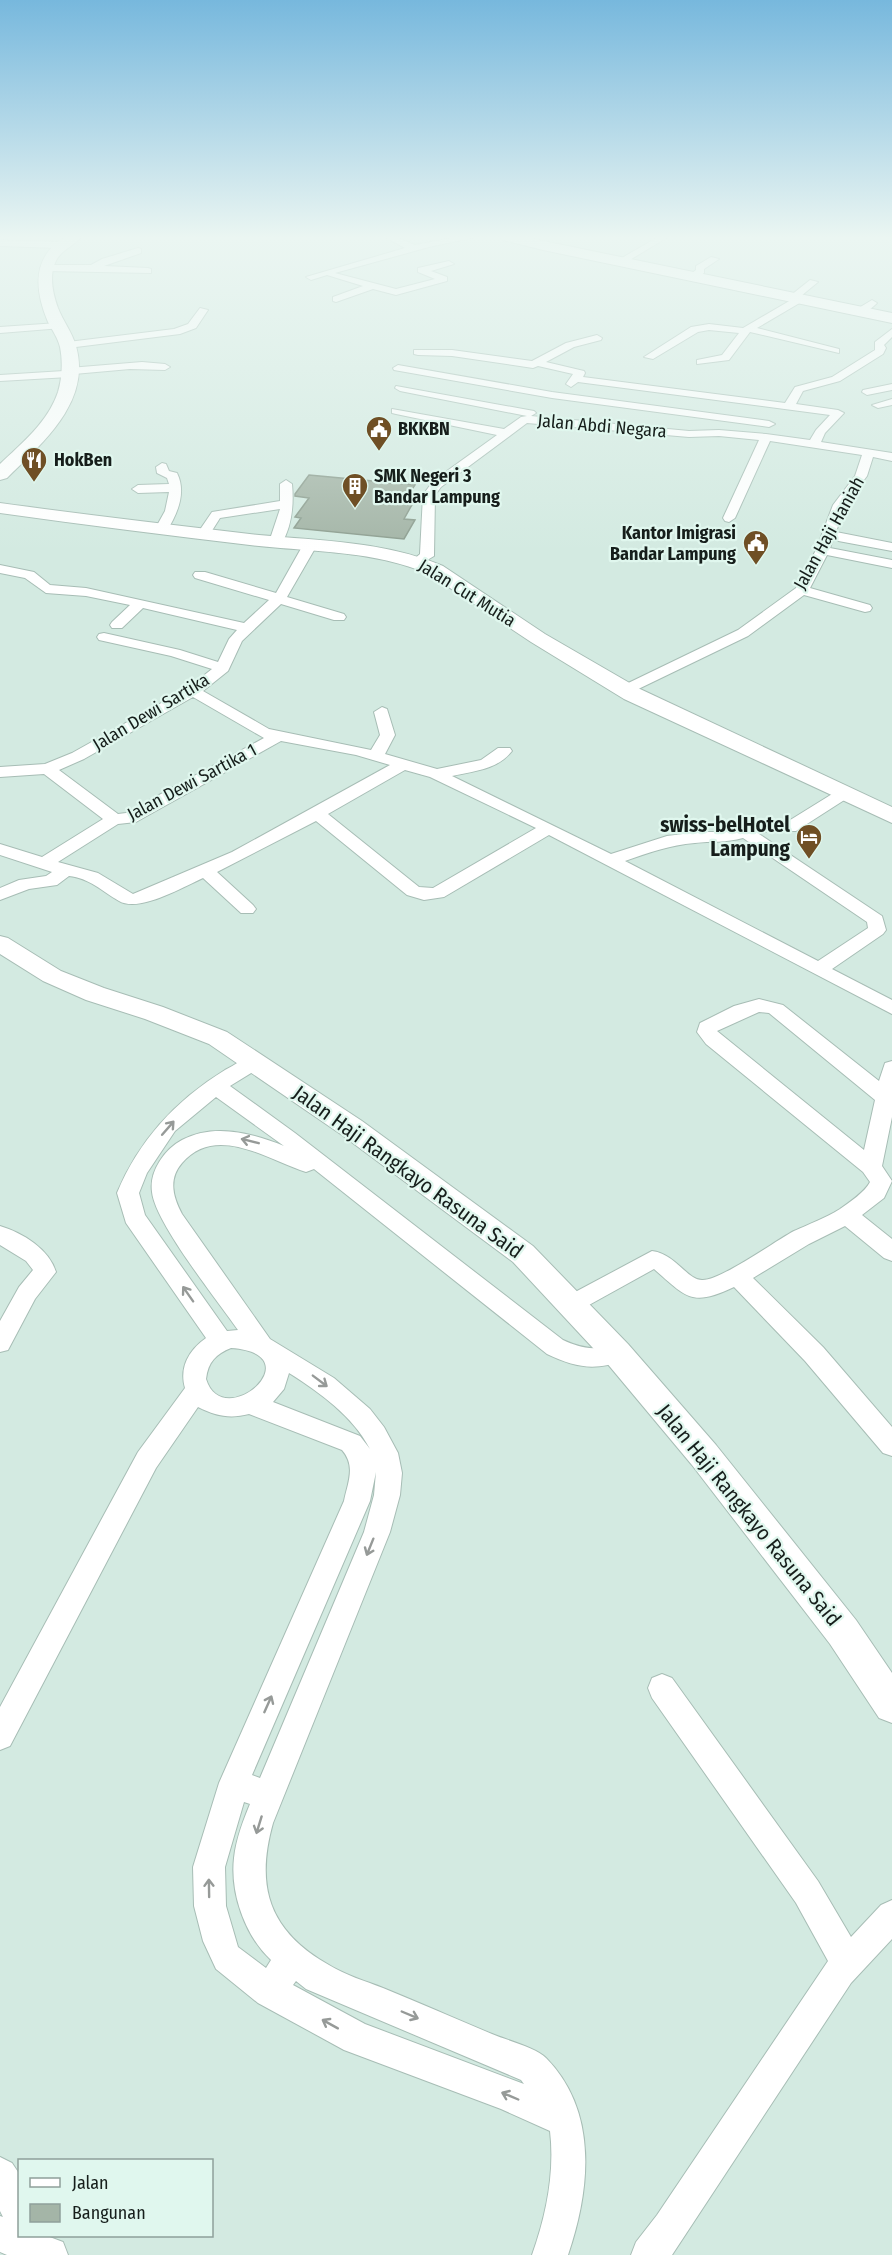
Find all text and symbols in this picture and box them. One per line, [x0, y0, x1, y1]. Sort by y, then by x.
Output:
street label: Jalan Abdi Negara [537, 409, 668, 443]
public building icon: BKKBN [364, 414, 394, 452]
place label: BKKBN [398, 418, 450, 440]
restaurant icon: HokBen [19, 445, 49, 483]
place label: HokBen [54, 449, 112, 471]
place label: SMK Negeri 3 Bandar Lampung [374, 465, 500, 508]
building icon: SMK Negeri 3 Bandar Lampung [340, 471, 370, 509]
street label: Jalan Haji Haniah [789, 473, 869, 593]
place label: Kantor Imigrasi Bandar Lampung [610, 522, 736, 565]
public building icon: Kantor Imigrasi Bandar Lampung [741, 528, 771, 566]
street label: Jalan Cut Mutia [414, 554, 520, 632]
street label: Jalan Dewi Sartika [89, 668, 213, 755]
street label: Jalan Dewi Sartika 1 [124, 739, 260, 825]
place label: swiss-belHotel Lampung [660, 812, 791, 862]
hotel icon: swiss-belHotel Lampung [794, 822, 824, 860]
street label: Jalan Haji Rangkayo Rasuna Said [288, 1080, 528, 1264]
one-way arrow [161, 1121, 175, 1136]
one-way arrow [241, 1135, 260, 1147]
one-way arrow [182, 1286, 194, 1302]
one-way arrow [312, 1375, 328, 1388]
street label: Jalan Haji Rangkayo Rasuna Said [651, 1399, 847, 1631]
one-way arrow [364, 1537, 375, 1556]
one-way arrow [263, 1696, 275, 1714]
one-way arrow [253, 1815, 264, 1834]
one-way arrow [203, 1879, 215, 1899]
one-way arrow [400, 2010, 418, 2021]
one-way arrow [321, 2018, 339, 2029]
one-way arrow [502, 2090, 520, 2101]
legend [18, 2159, 213, 2237]
text: Jalan [72, 2172, 109, 2194]
text: Bangunan [72, 2202, 146, 2224]

